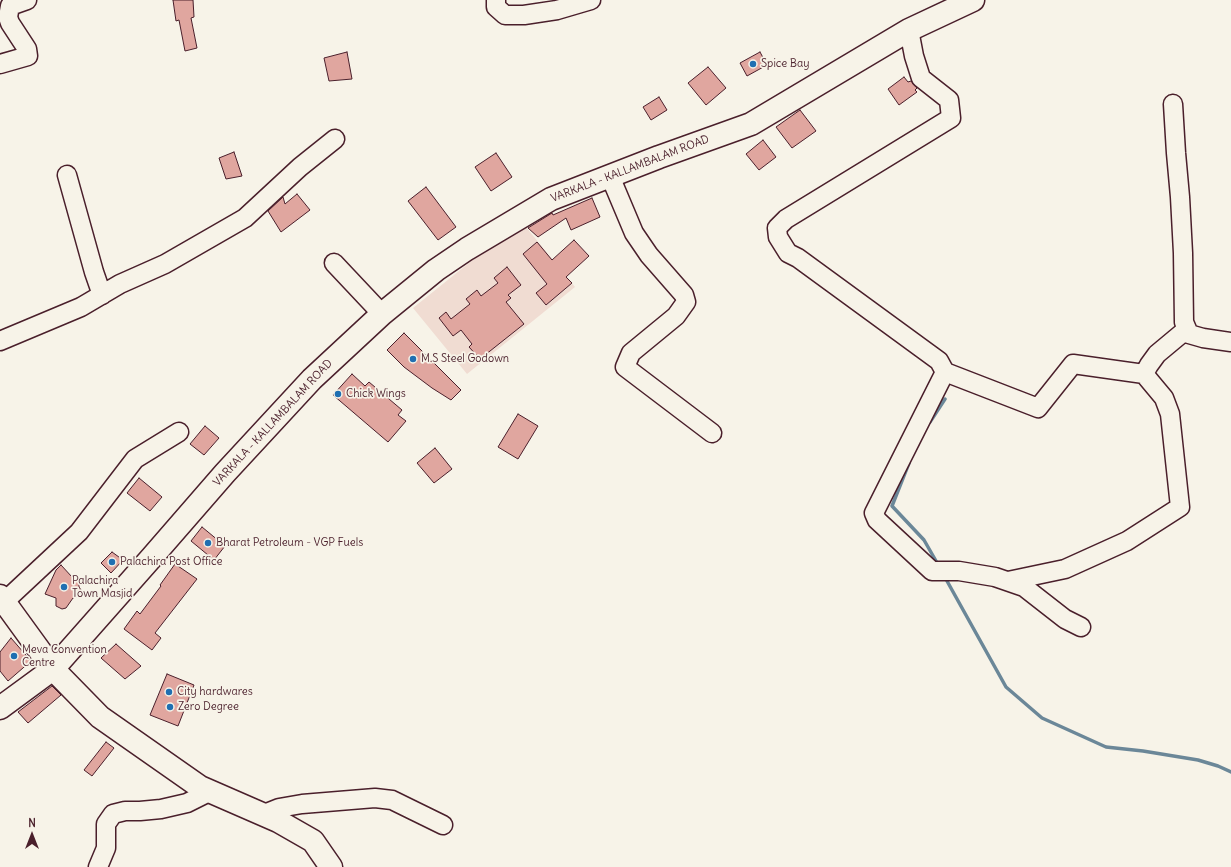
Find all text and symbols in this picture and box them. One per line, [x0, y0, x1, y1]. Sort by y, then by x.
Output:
place label: Spice Bay [761, 57, 809, 71]
marker: Spice Bay [748, 59, 758, 69]
street label: VARKALA - KALLAMBALAM ROAD [549, 133, 711, 205]
place label: M.S Steel Godown [421, 352, 509, 366]
marker: M.S Steel Godown [408, 354, 418, 364]
street label: VARKALA - KALLAMBALAM ROAD [211, 357, 335, 489]
place label: Chick Wings [346, 387, 406, 401]
marker: Chick Wings [333, 389, 343, 399]
place label: Bharat Petroleum - VGP Fuels [216, 536, 363, 550]
marker: Bharat Petroleum - VGP Fuels [203, 538, 213, 548]
place label: Palachira Post Office [120, 555, 222, 569]
marker: Palachira Post Office [107, 557, 117, 567]
place label: Palachira Town Masjid [72, 574, 132, 600]
marker: Palachira Town Masjid [59, 582, 69, 592]
place label: Meva Convention Centre [22, 643, 107, 669]
marker: Meva Convention Centre [9, 651, 19, 661]
place label: City hardwares [177, 685, 253, 699]
marker: City hardwares [164, 687, 174, 697]
place label: Zero Degree [178, 700, 239, 714]
marker: Zero Degree [165, 702, 175, 712]
north arrow [12, 815, 52, 855]
text: N [28, 816, 36, 830]

